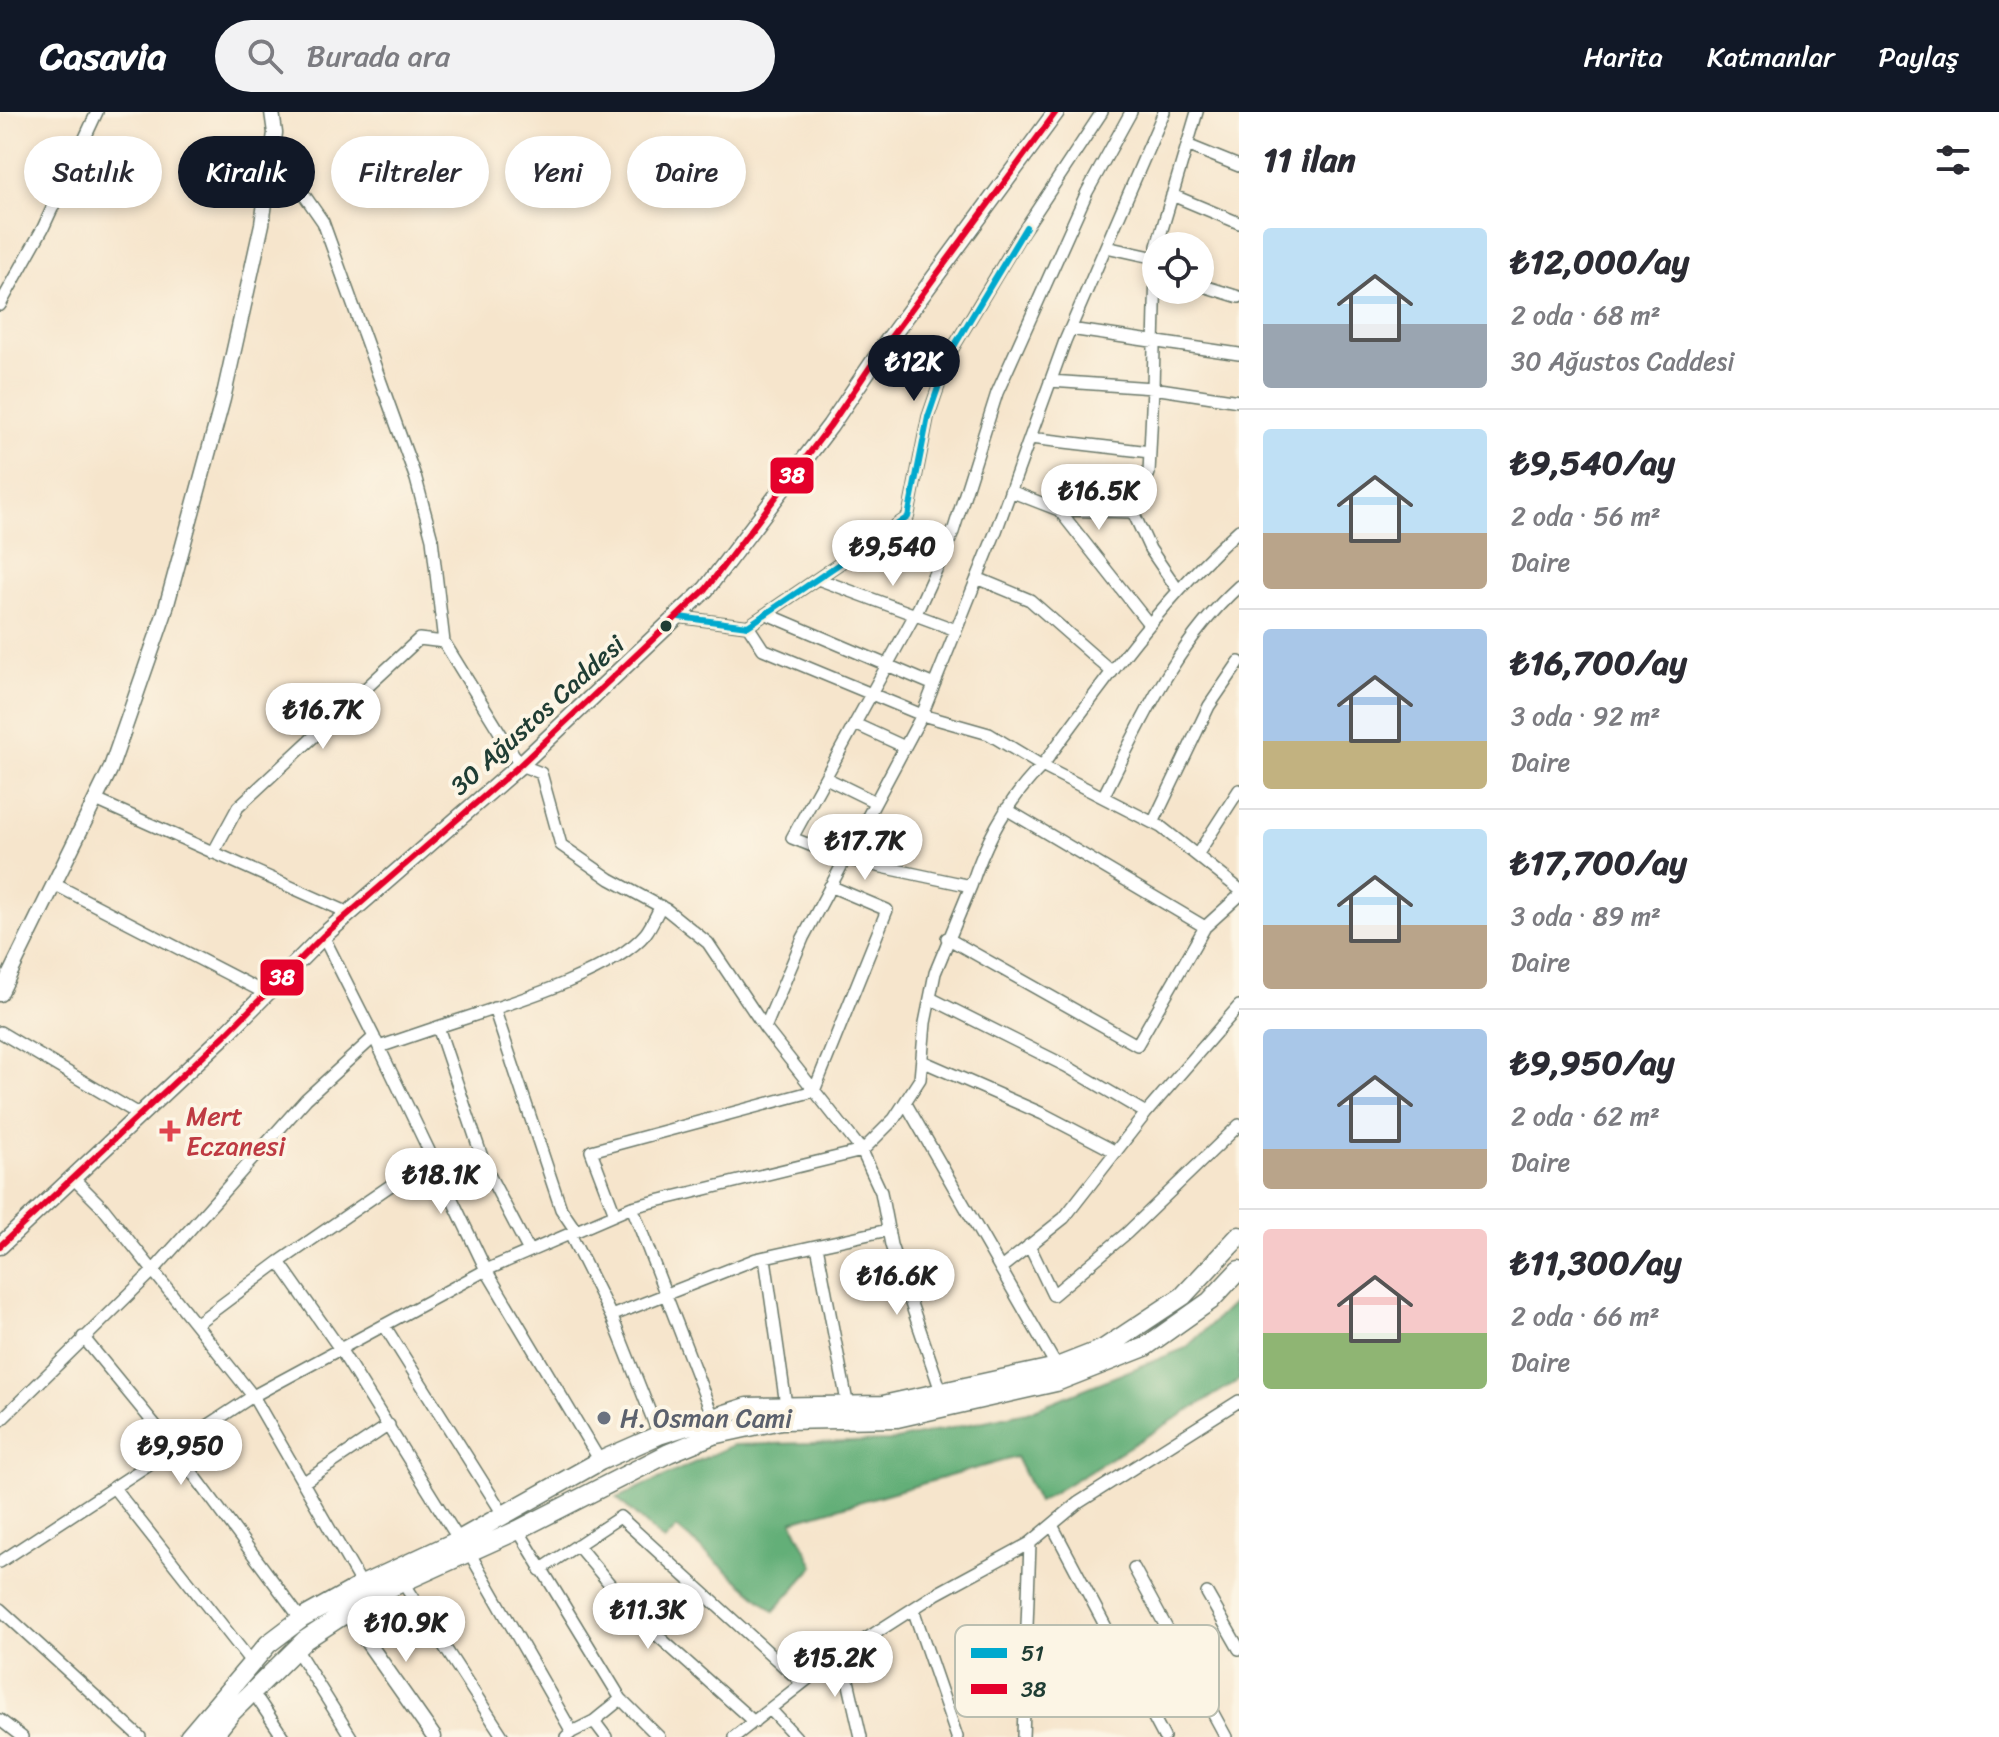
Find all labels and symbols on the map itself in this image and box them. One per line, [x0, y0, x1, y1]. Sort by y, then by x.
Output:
pin: ₺12K [867, 335, 961, 403]
line badge: 38 [769, 456, 815, 495]
text: 38 [778, 456, 805, 495]
pin: ₺16.5K [1034, 464, 1164, 532]
pin: ₺9,540 [828, 520, 958, 588]
unlabelled marker [658, 618, 674, 634]
street label: 30 Ağustos Caddesi [439, 623, 636, 807]
pin: ₺16.7K [258, 683, 388, 751]
pin: ₺17.7K [800, 814, 930, 882]
line badge: 38 [259, 958, 305, 997]
text: 38 [268, 958, 295, 997]
place label: Mert Eczanesi [186, 1093, 286, 1169]
marker: Mert Eczanesi [161, 1122, 179, 1140]
pin: ₺18.1K [376, 1148, 506, 1216]
pin: ₺16.6K [832, 1249, 962, 1317]
place label: H. Osman Cami [620, 1395, 793, 1441]
marker: H. Osman Cami [595, 1409, 613, 1427]
pin: ₺9,950 [116, 1419, 246, 1487]
pin: ₺11.3K [583, 1583, 713, 1651]
pin: ₺10.9K [341, 1596, 471, 1664]
legend [955, 1625, 1219, 1717]
pin: ₺15.2K [770, 1631, 900, 1699]
text: 51 [1021, 1634, 1044, 1673]
text: 38 [1021, 1670, 1046, 1709]

